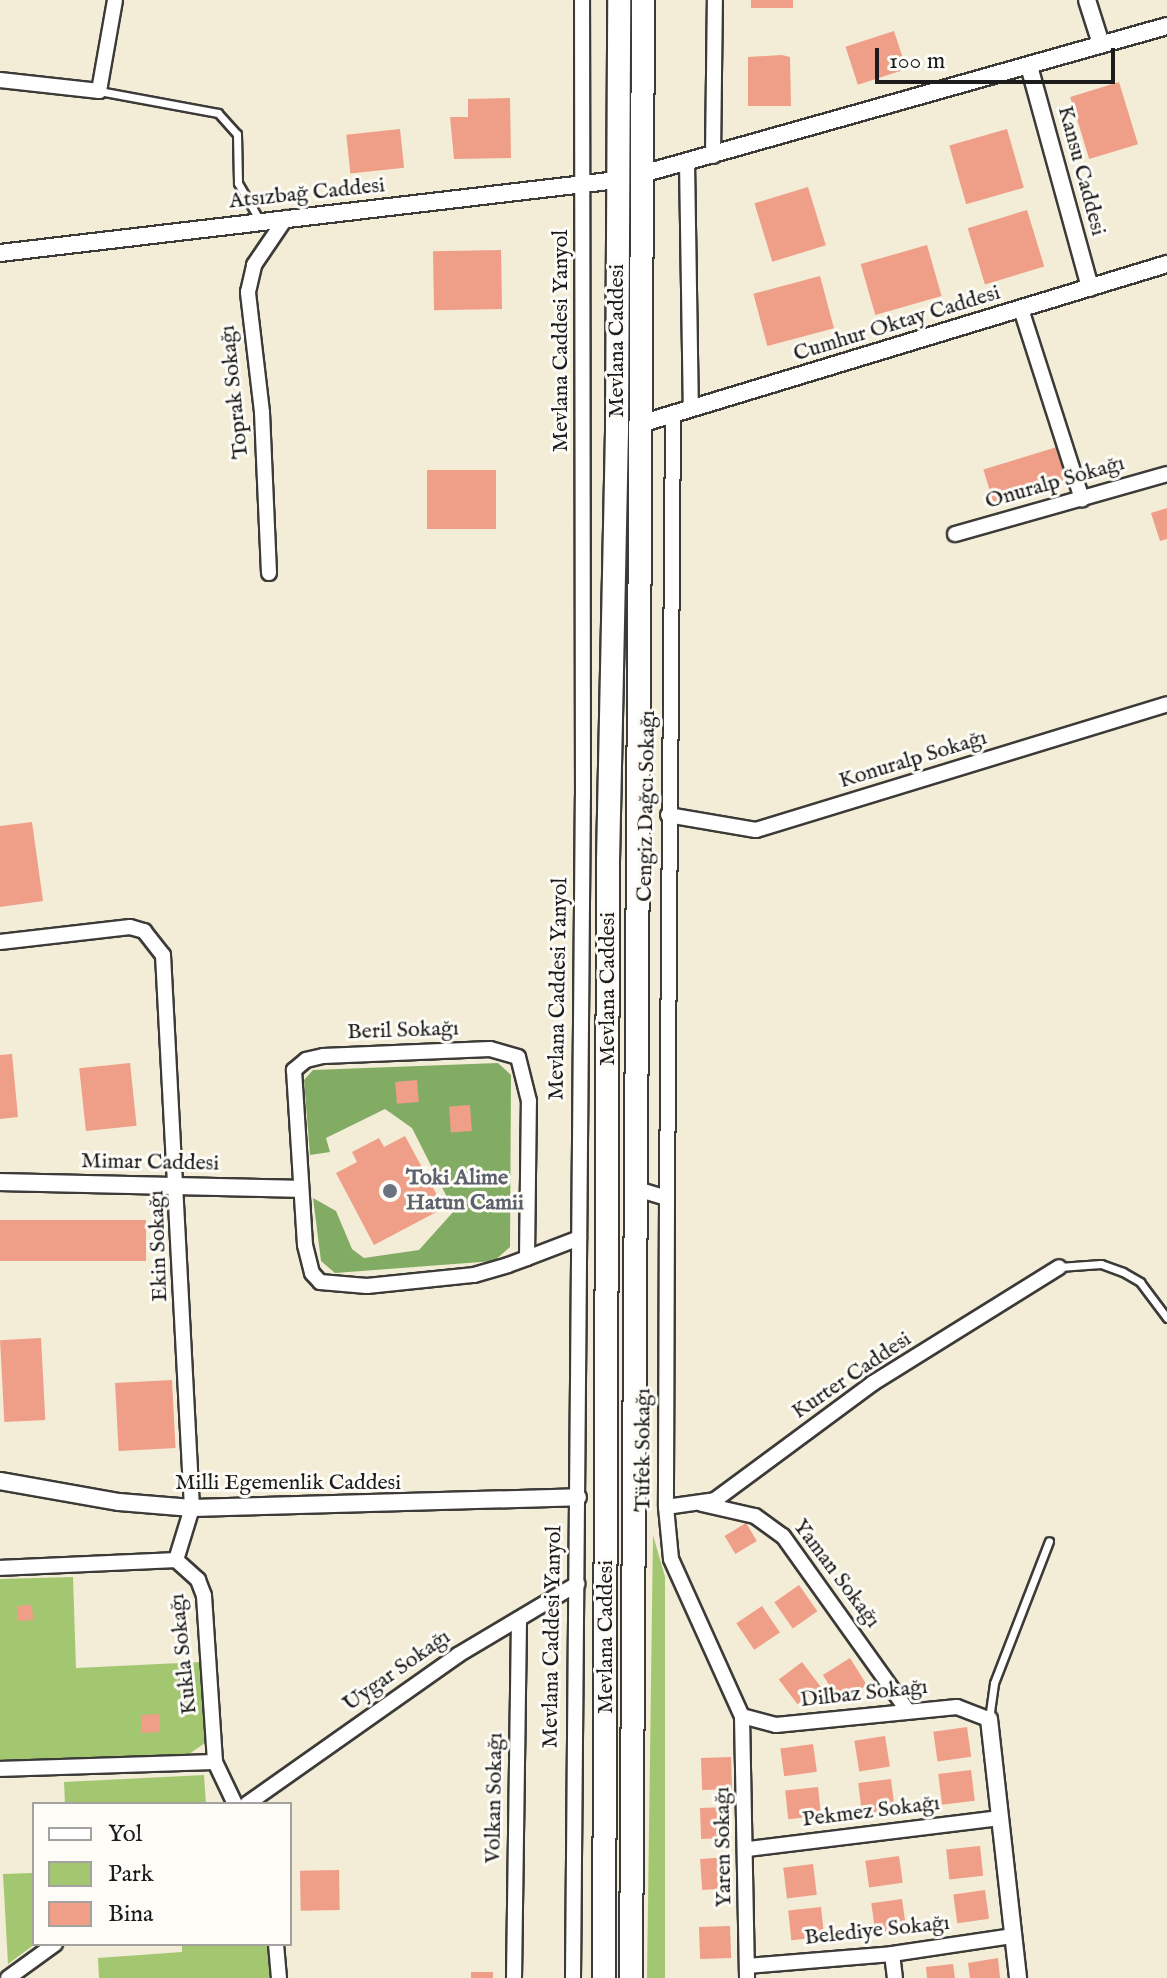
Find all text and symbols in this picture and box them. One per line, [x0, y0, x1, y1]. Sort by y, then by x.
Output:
scale bar [879, 32, 1119, 82]
text: 100 m [889, 46, 945, 77]
street label: Kansu Caddesi [1051, 103, 1111, 239]
street label: Atsızbağ Caddesi [228, 173, 386, 215]
street label: Mevlana Caddesi Yanyol [549, 230, 575, 452]
street label: Mevlana Caddesi [605, 264, 631, 418]
street label: Cumhur Oktay Caddesi [790, 280, 1004, 368]
street label: Toprak Sokağı [215, 324, 255, 460]
street label: Onuralp Sokağı [982, 451, 1128, 515]
street label: Cengiz Dağcı Sokağı [632, 710, 662, 902]
street label: Konuralp Sokağı [836, 725, 990, 795]
street label: Mevlana Caddesi Yanyol [544, 877, 574, 1101]
street label: Mevlana Caddesi [596, 912, 622, 1066]
street label: Beril Sokağı [347, 1016, 459, 1046]
street label: Mimar Caddesi [81, 1149, 219, 1177]
place label: Toki Alime Hatun Camii [406, 1165, 524, 1216]
marker: Toki Alime Hatun Camii [381, 1182, 399, 1200]
street label: Ekin Sokağı [144, 1190, 174, 1302]
street label: Kurter Caddesi [787, 1326, 917, 1426]
street label: Tüfek Sokağı [631, 1388, 657, 1512]
street label: Milli Egemenlik Caddesi [175, 1471, 401, 1497]
street label: Yaman Sokağı [787, 1515, 885, 1633]
street label: Mevlana Caddesi Yanyol [538, 1525, 568, 1749]
street label: Mevlana Caddesi [594, 1560, 620, 1714]
street label: Kukla Sokağı [165, 1592, 203, 1716]
street label: Uygar Sokağı [338, 1624, 456, 1718]
street label: Dilbaz Sokağı [799, 1674, 929, 1714]
street label: Volkan Sokağı [481, 1732, 509, 1864]
street label: Yaren Sokağı [710, 1786, 738, 1908]
street label: Pekmez Sokağı [801, 1790, 941, 1834]
legend [32, 1802, 292, 1946]
text: Yol [108, 1819, 142, 1850]
text: Park [108, 1859, 154, 1890]
text: Bina [108, 1899, 153, 1930]
street label: Belediye Sokağı [803, 1910, 951, 1952]

